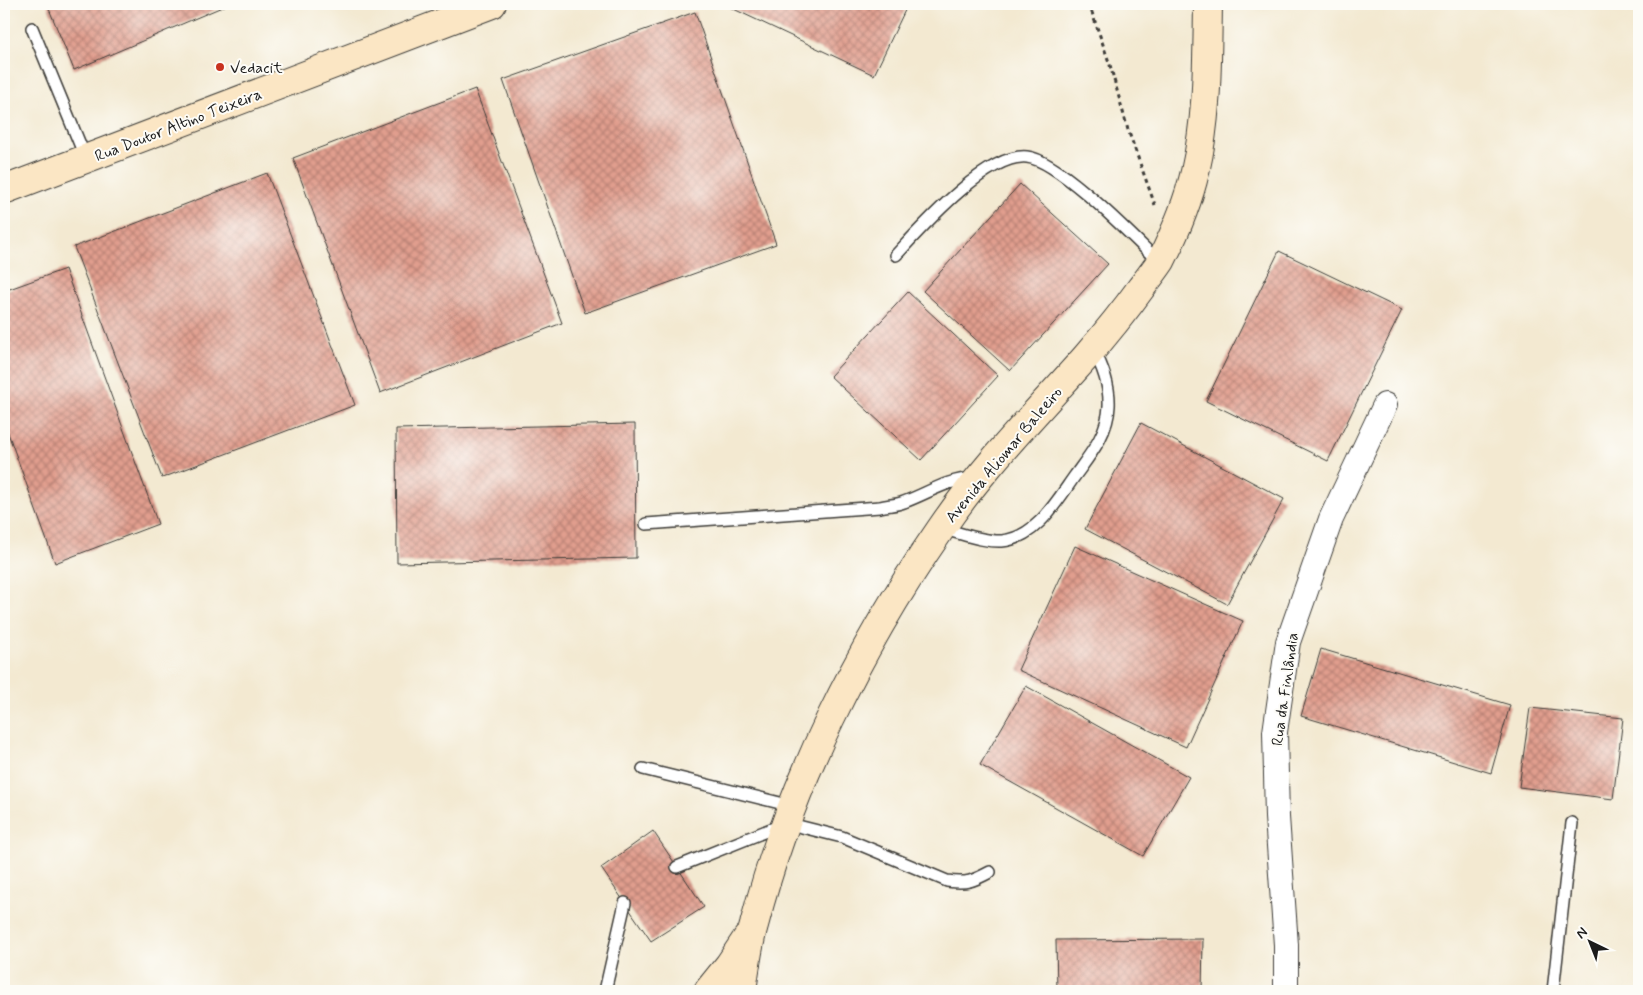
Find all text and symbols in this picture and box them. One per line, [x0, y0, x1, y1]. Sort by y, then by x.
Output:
place label: Vedacit [230, 58, 283, 79]
marker: Vedacit [214, 61, 226, 73]
street label: Rua Doutor Altino Teixeira [92, 84, 265, 167]
street label: Avenida Aliomar Baleeiro [941, 382, 1068, 527]
street label: Rua da Finlândia [1267, 631, 1304, 747]
north arrow [1566, 918, 1616, 968]
text: N [1572, 923, 1591, 943]

